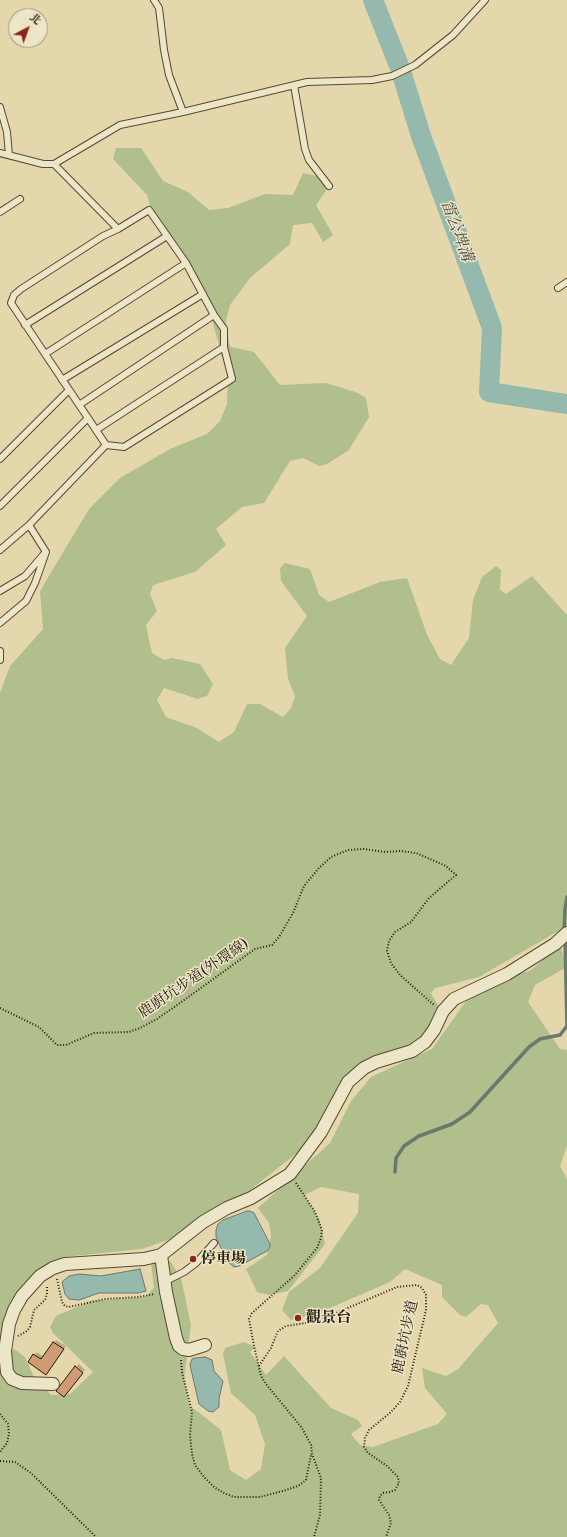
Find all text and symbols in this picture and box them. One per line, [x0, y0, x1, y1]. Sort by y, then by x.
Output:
north arrow [8, 8, 48, 48]
text: 北 [26, 11, 44, 29]
water label: 雷公埤溝 [436, 198, 476, 264]
street label: 鹿廚坑步道(外環線) [135, 935, 253, 1023]
place label: 停車場 [201, 1250, 246, 1268]
marker: 停車場 [188, 1254, 198, 1264]
street label: 鹿廚坑步道 [389, 1298, 423, 1376]
place label: 觀景台 [306, 1309, 351, 1327]
marker: 觀景台 [293, 1313, 303, 1323]

